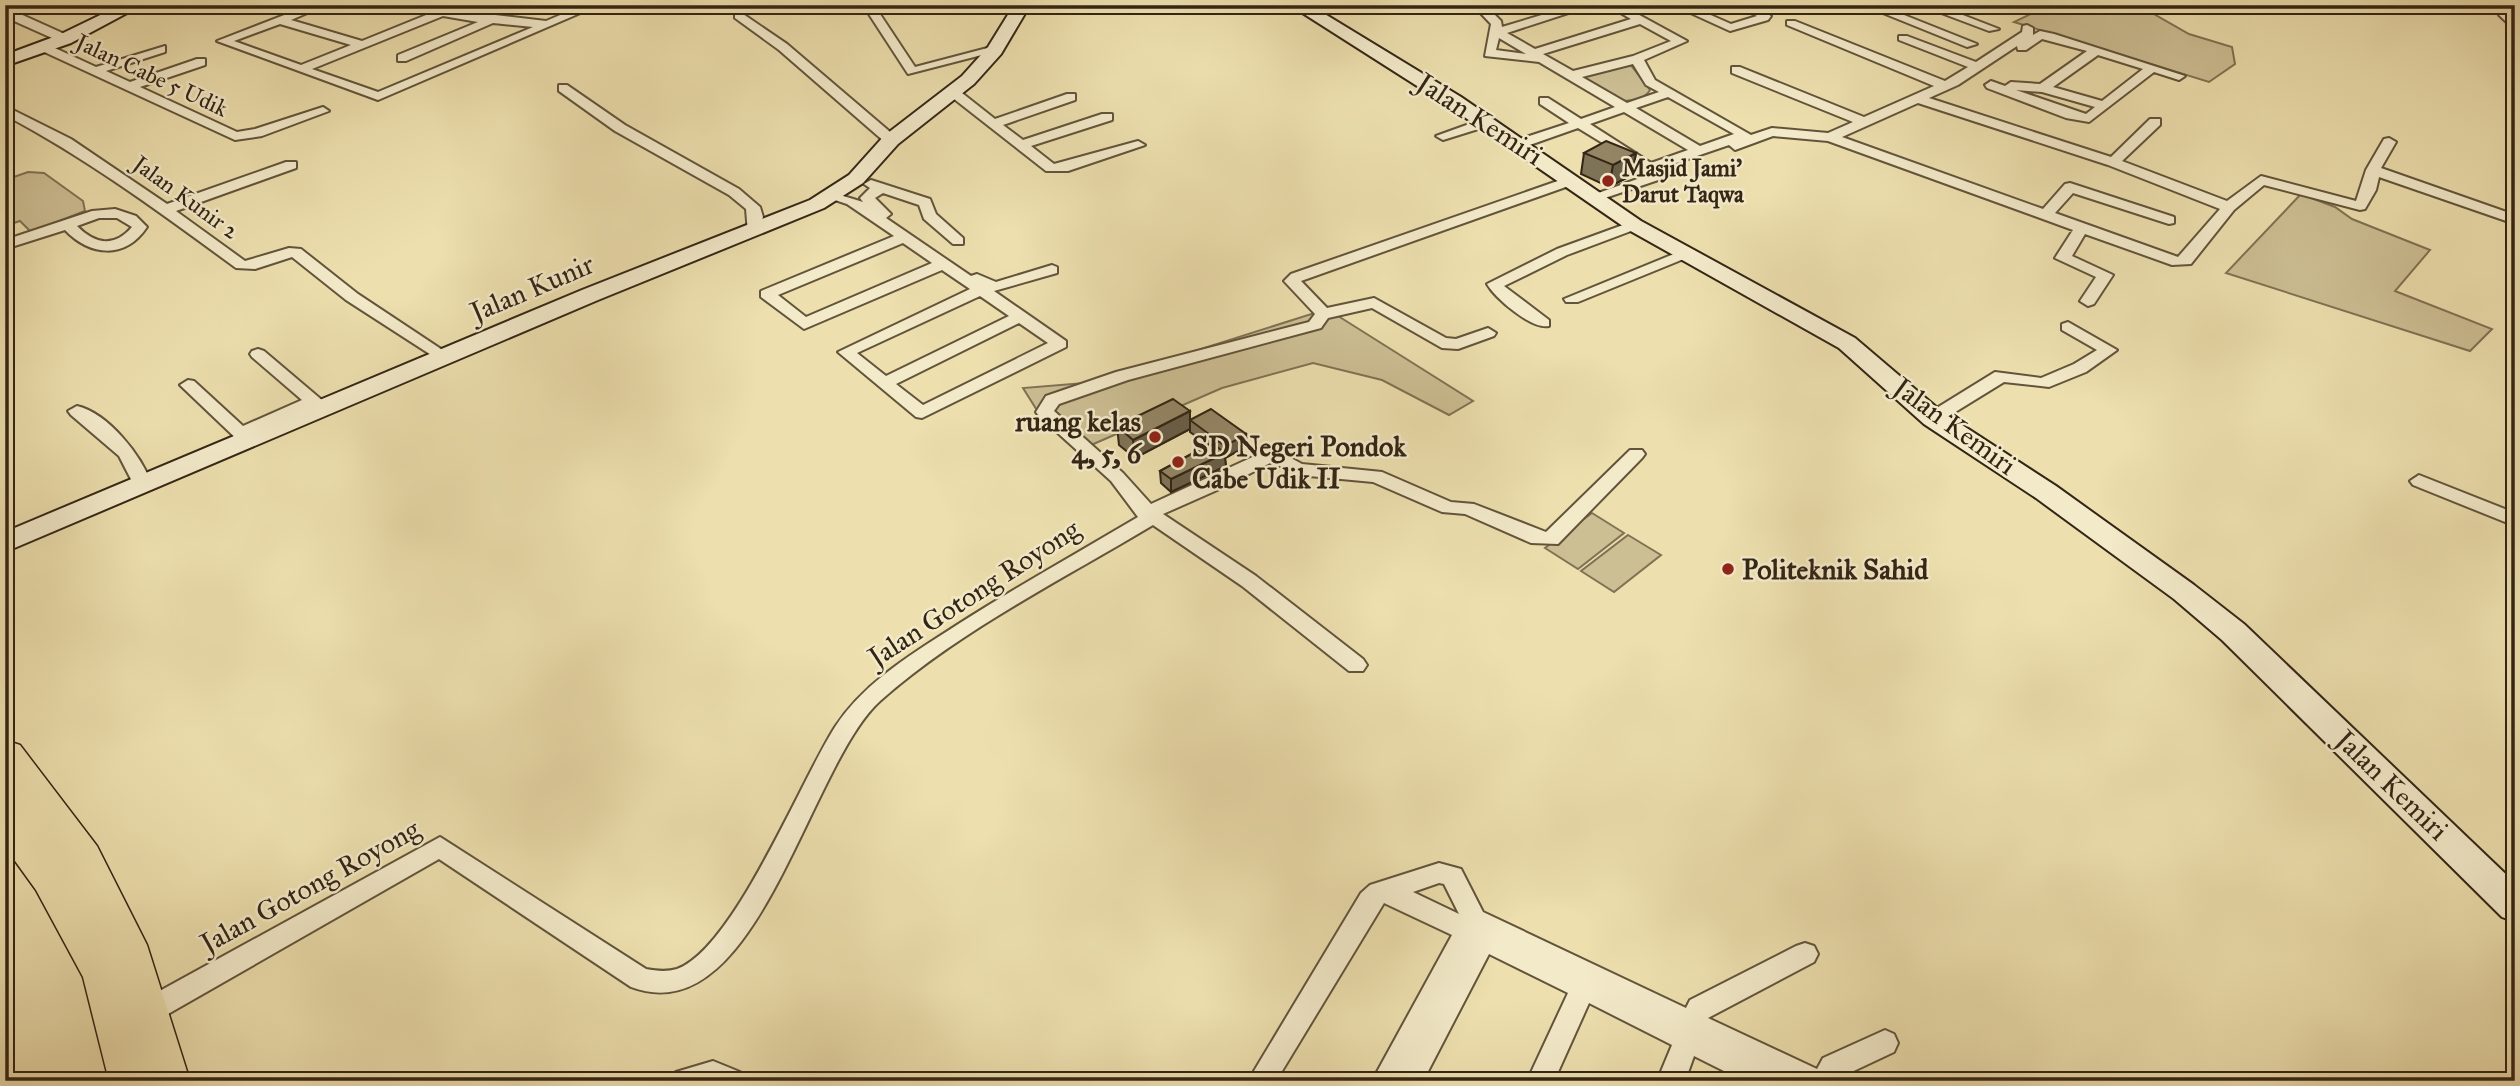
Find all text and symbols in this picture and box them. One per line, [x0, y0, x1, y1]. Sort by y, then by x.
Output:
street label: Jalan Cabe 5 Udik [69, 26, 233, 123]
street label: Jalan Kemiri [1408, 64, 1550, 173]
street label: Jalan Kunir 2 [125, 148, 245, 245]
place label: Masjid Jami' Darut Taqwa [1622, 154, 1745, 209]
marker: Masjid Jami' Darut Taqwa [1600, 173, 1616, 189]
street label: Jalan Kunir [462, 246, 599, 331]
street label: Jalan Kemiri [1884, 368, 2024, 483]
place label: ruang kelas 4, 5, 6 [1014, 404, 1143, 471]
marker: ruang kelas 4, 5, 6 [1147, 429, 1163, 445]
place label: SD Negeri Pondok Cabe Udik II [1192, 429, 1407, 496]
marker: SD Negeri Pondok Cabe Udik II [1170, 454, 1186, 470]
street label: Jalan Gotong Royong [859, 511, 1087, 676]
place label: Politeknik Sahid [1742, 552, 1929, 587]
marker: Politeknik Sahid [1720, 561, 1736, 577]
street label: Jalan Kemiri [2326, 720, 2456, 848]
street label: Jalan Gotong Royong [192, 811, 427, 962]

